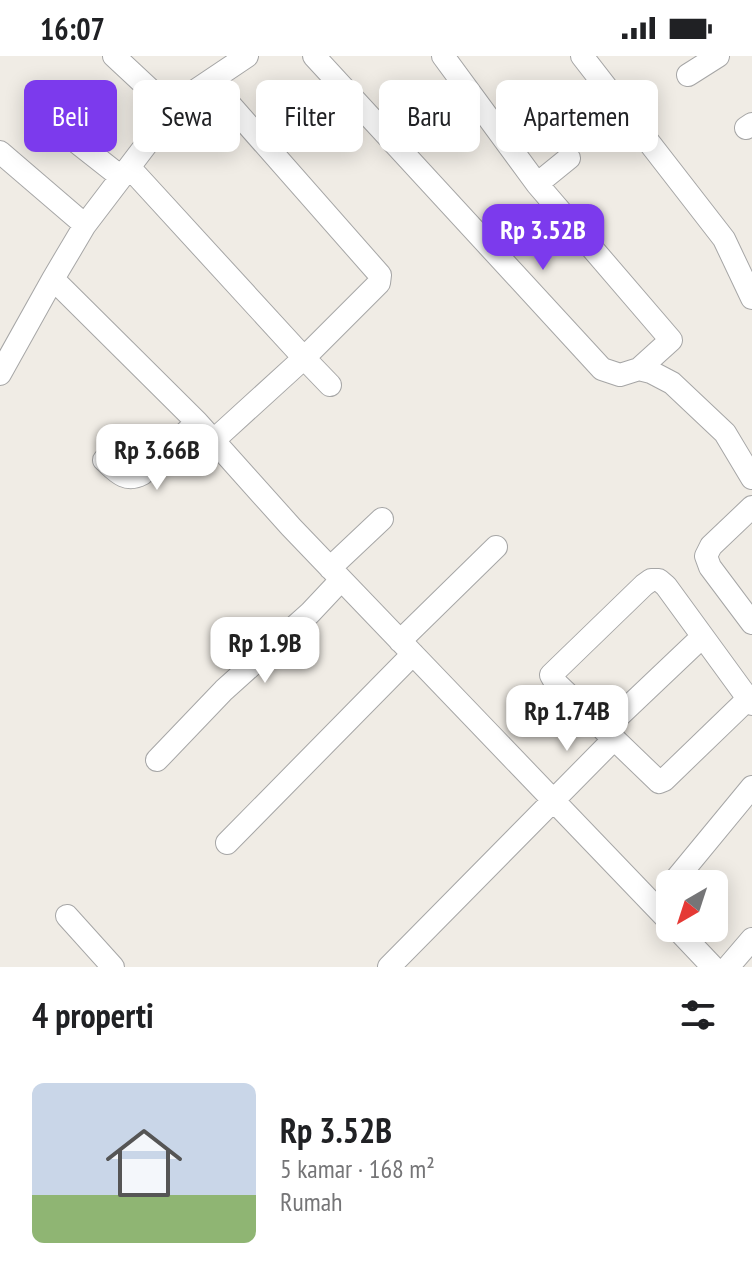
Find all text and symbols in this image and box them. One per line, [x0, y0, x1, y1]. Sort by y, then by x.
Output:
text: 16:07 [40, 9, 105, 48]
chip: Beli [24, 80, 117, 152]
chip: Sewa [133, 80, 240, 152]
chip: Filter [256, 80, 363, 152]
chip: Baru [379, 80, 480, 152]
chip: Apartemen [496, 80, 658, 152]
pin: Rp 3.52B [460, 204, 626, 272]
text: Rp 3.52B [500, 213, 586, 246]
pin: Rp 3.66B [74, 424, 240, 492]
text: Rp 3.66B [114, 433, 200, 466]
pin: Rp 1.9B [191, 617, 339, 685]
text: Rp 1.9B [228, 626, 302, 659]
pin: Rp 1.74B [484, 685, 650, 753]
text: Rp 1.74B [524, 694, 610, 727]
north arrow [656, 870, 728, 942]
map controls [656, 870, 728, 942]
text: 4 properti [32, 993, 154, 1037]
icon: filters [676, 993, 720, 1037]
text: Rp 3.52B [280, 1108, 392, 1152]
icon: home [96, 1115, 192, 1211]
text: 5 kamar · 168 m² [280, 1152, 435, 1185]
text: Rumah [280, 1185, 343, 1218]

